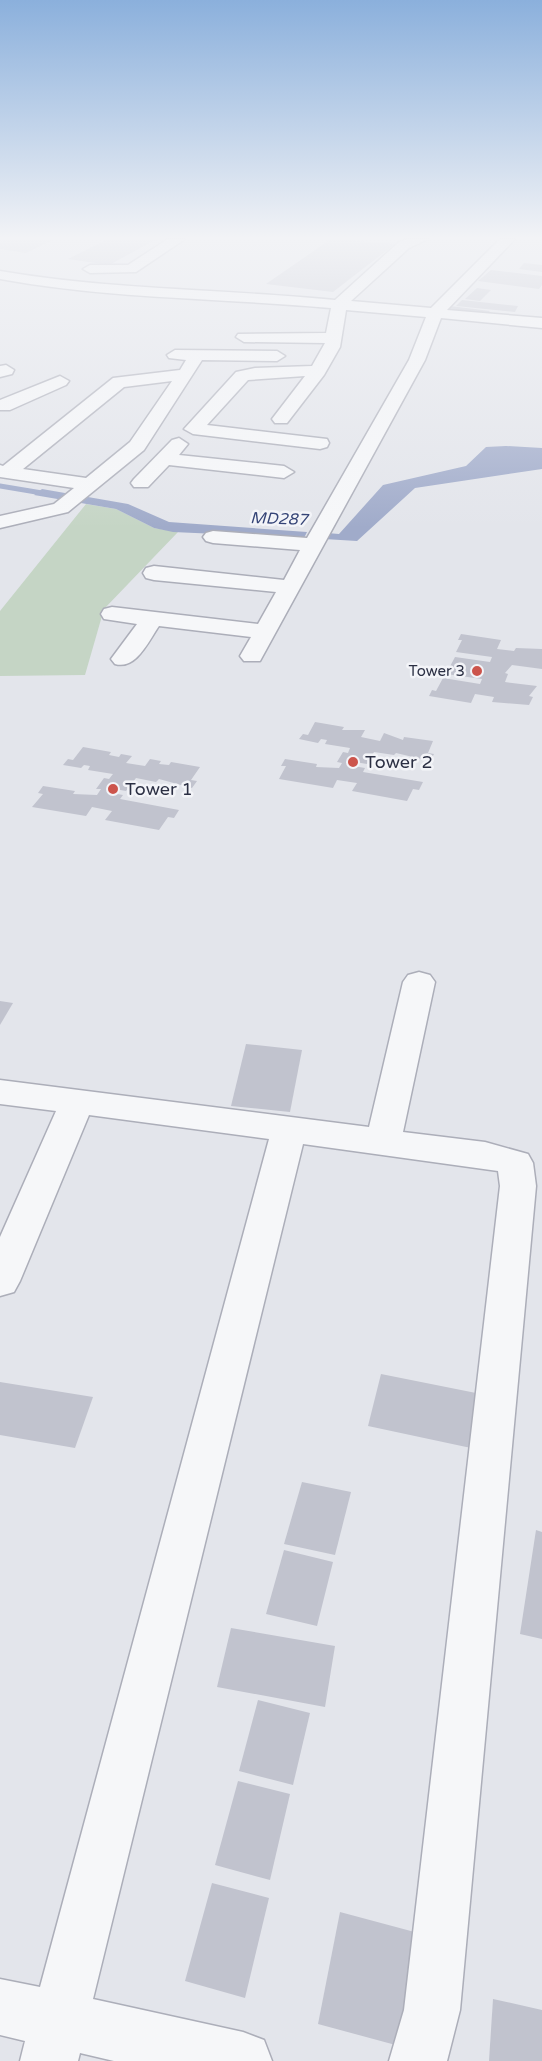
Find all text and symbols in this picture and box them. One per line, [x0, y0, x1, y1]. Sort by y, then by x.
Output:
water label: MD287 [250, 508, 310, 530]
place label: Tower 3 [408, 662, 465, 680]
marker: Tower 3 [470, 664, 484, 678]
place label: Tower 2 [365, 751, 433, 773]
marker: Tower 2 [346, 755, 360, 769]
place label: Tower 1 [125, 778, 193, 800]
marker: Tower 1 [106, 782, 120, 796]

